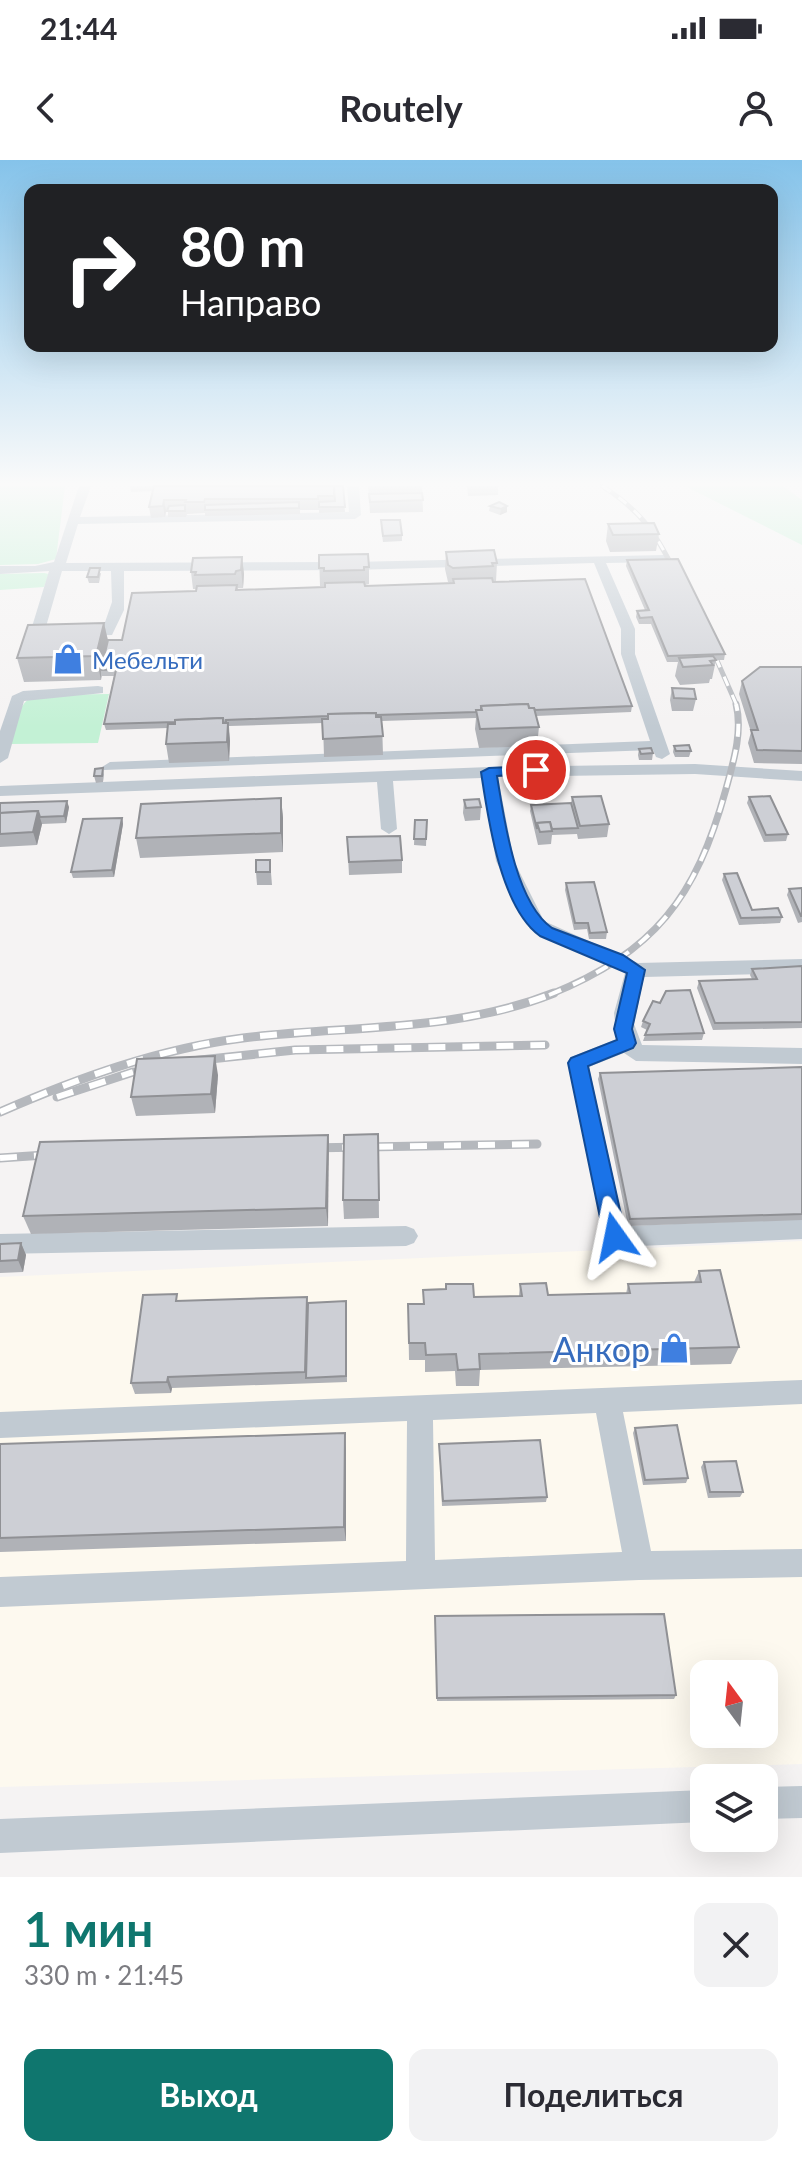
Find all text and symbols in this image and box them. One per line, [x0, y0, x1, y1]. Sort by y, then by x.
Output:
text: 21:44 [40, 10, 117, 46]
icon: back [24, 86, 68, 130]
text: Routely [339, 86, 463, 130]
icon: person [734, 86, 778, 130]
text: 80 m [180, 212, 305, 279]
icon: right [48, 216, 152, 320]
text: Направо [180, 280, 321, 324]
shop icon: Мебельти [51, 642, 85, 676]
place label: Мебельти [92, 645, 203, 674]
pin [502, 736, 570, 804]
icon: arrive [514, 748, 558, 792]
position arrow [573, 1195, 657, 1279]
place label: Анкор [553, 1328, 650, 1369]
shop icon: Анкор [657, 1331, 691, 1365]
north arrow [690, 1660, 778, 1748]
map controls [690, 1660, 778, 1852]
button: layers [690, 1764, 778, 1852]
text: 1 мин [24, 1900, 153, 1957]
button: close [694, 1903, 778, 1987]
text: 330 m · 21:45 [24, 1959, 184, 1991]
button: Выход [24, 2049, 393, 2141]
button: Поделиться [409, 2049, 778, 2141]

